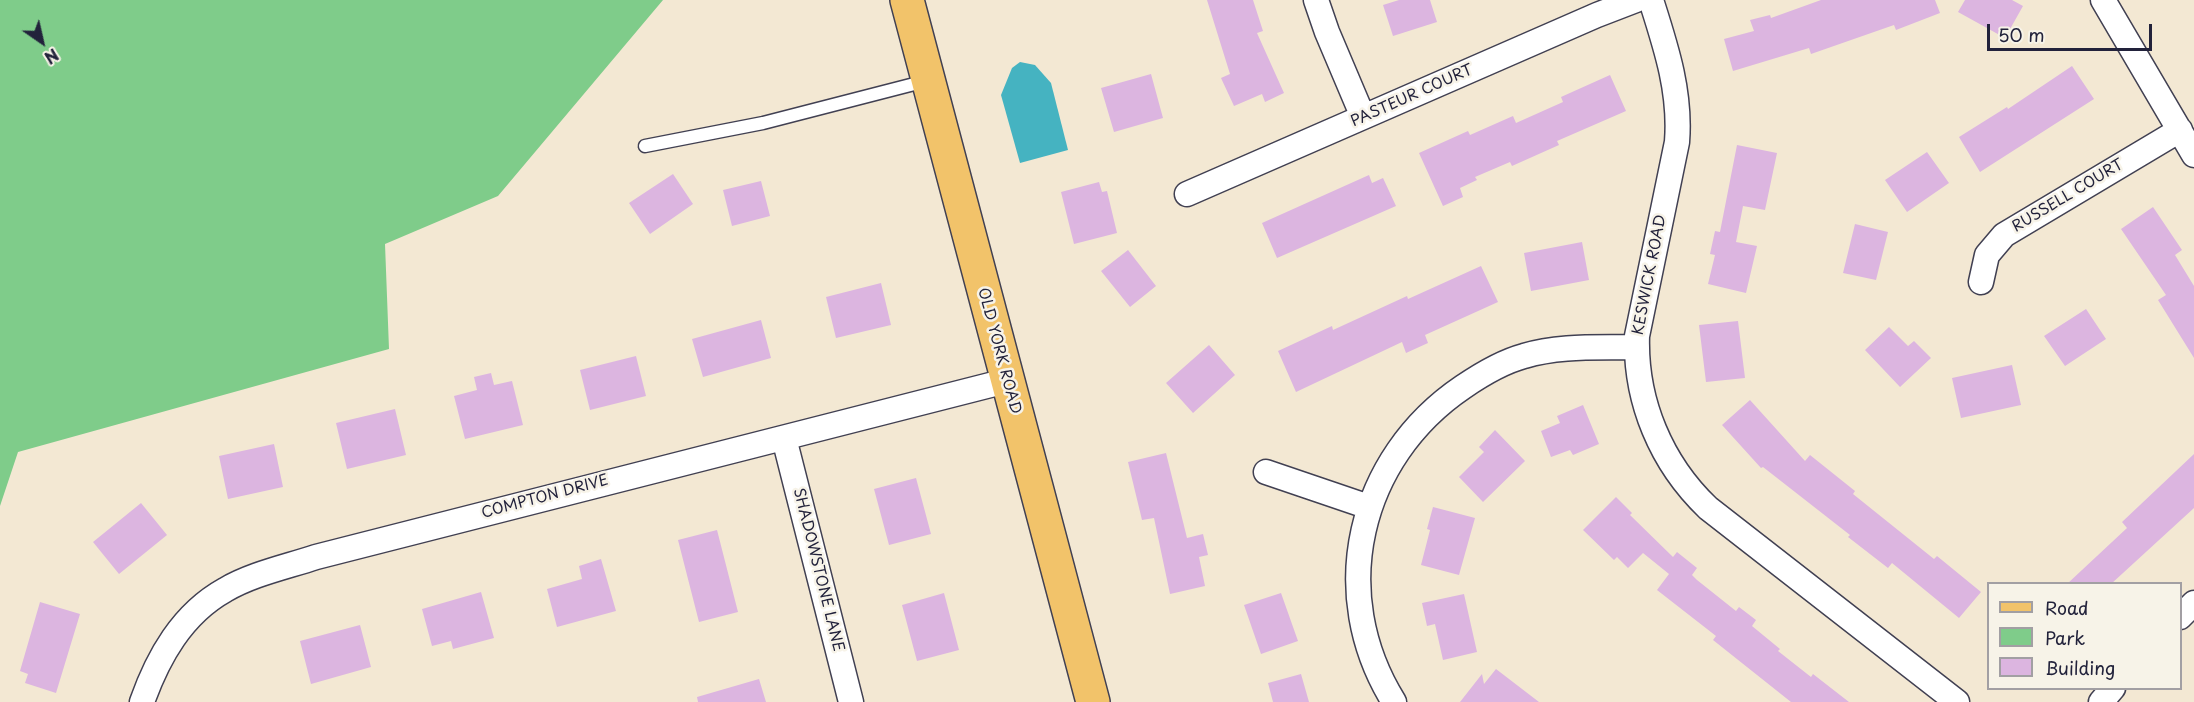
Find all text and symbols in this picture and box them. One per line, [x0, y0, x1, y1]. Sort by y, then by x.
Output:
north arrow [12, 12, 72, 72]
scale bar [1990, 12, 2155, 50]
text: 50 m [1998, 21, 2045, 48]
text: N [40, 43, 64, 70]
street label: PASTEUR COURT [1348, 61, 1476, 131]
street label: RUSSELL COURT [2009, 156, 2127, 236]
street label: KESWICK ROAD [1630, 213, 1670, 337]
street label: OLD YORK ROAD [974, 286, 1024, 416]
street label: COMPTON DRIVE [480, 471, 610, 523]
street label: SHADOWSTONE LANE [789, 486, 847, 654]
legend [1987, 582, 2182, 690]
text: Road [2045, 594, 2089, 621]
text: Park [2045, 624, 2085, 651]
text: Building [2045, 654, 2115, 681]

